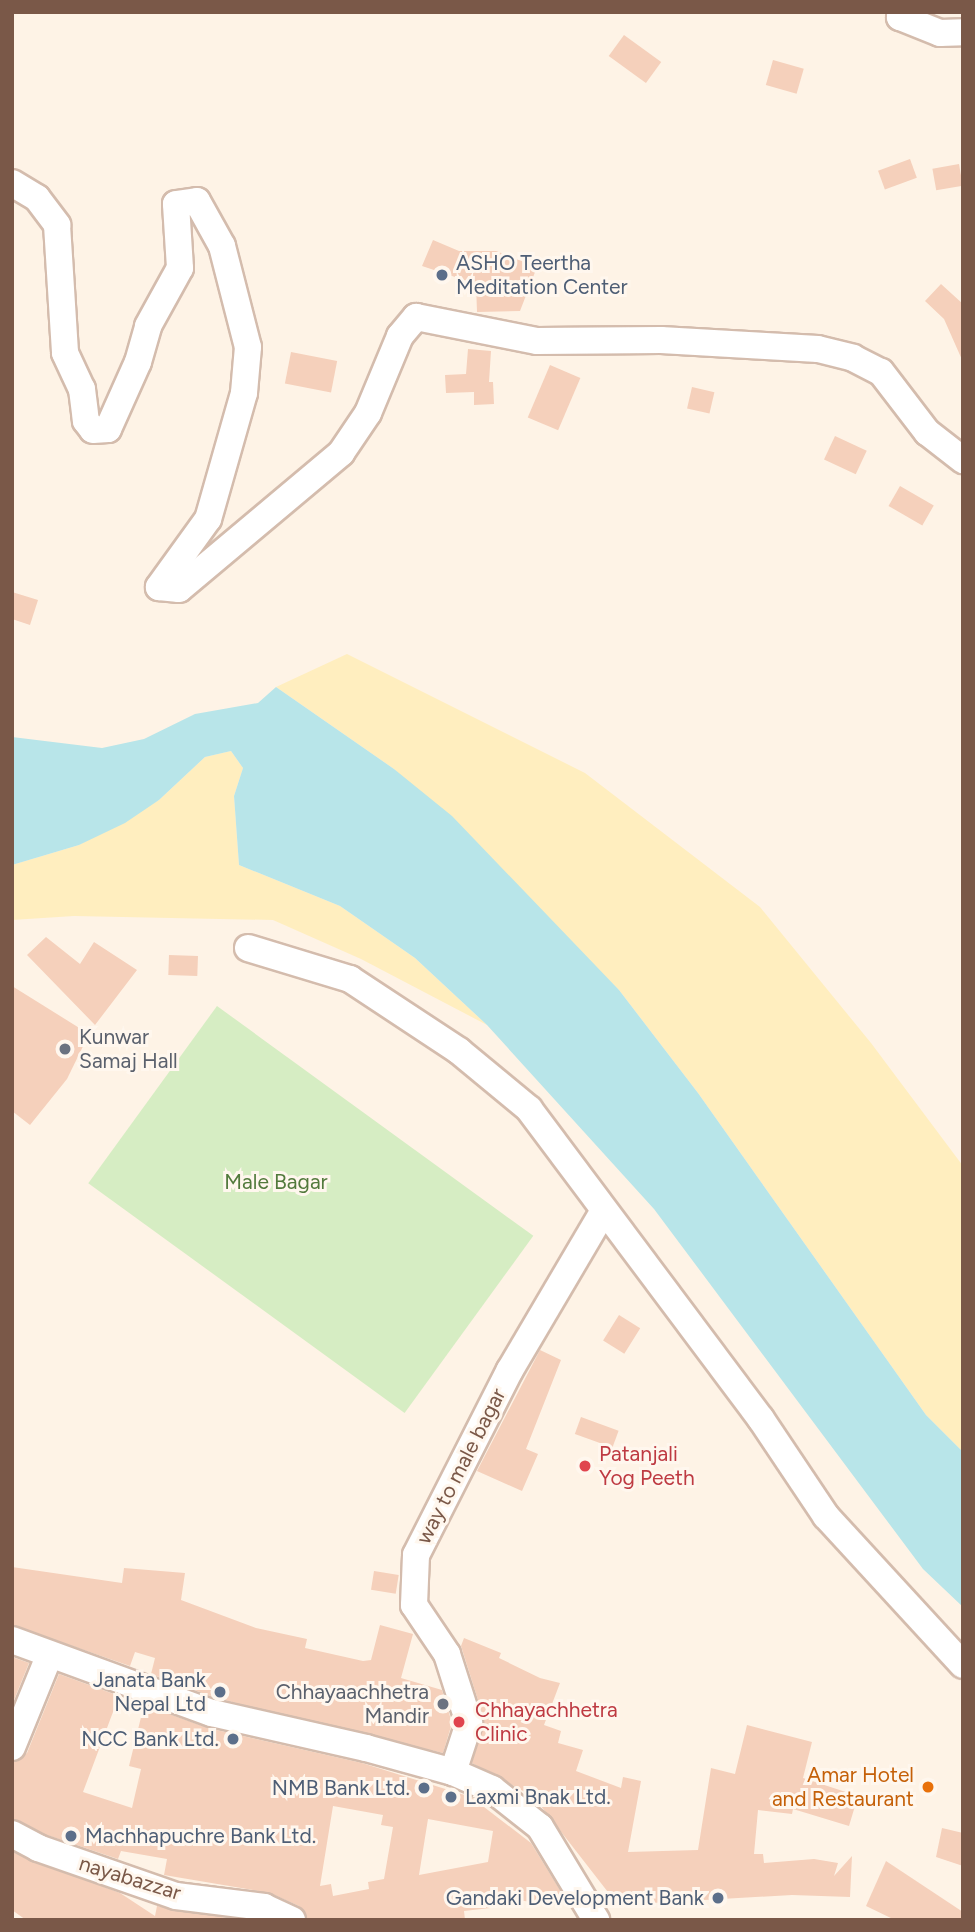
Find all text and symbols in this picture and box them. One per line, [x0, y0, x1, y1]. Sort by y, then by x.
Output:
place label: ASHO Teertha Meditation Center [456, 250, 628, 300]
marker: ASHO Teertha Meditation Center [434, 267, 450, 283]
place label: Kunwar Samaj Hall [79, 1024, 178, 1074]
marker: Kunwar Samaj Hall [57, 1041, 73, 1057]
park label: Male Bagar [224, 1169, 328, 1195]
street label: way to male bagar [411, 1384, 511, 1548]
place label: Patanjali Yog Peeth [599, 1441, 695, 1491]
marker: Patanjali Yog Peeth [577, 1458, 593, 1474]
place label: Janata Bank Nepal Ltd [93, 1667, 206, 1717]
place label: Chhayaachhetra Mandir [276, 1679, 429, 1729]
marker: Janata Bank Nepal Ltd [212, 1684, 228, 1700]
marker: Chhayaachhetra Mandir [435, 1696, 451, 1712]
place label: Chhayachhetra Clinic [475, 1697, 618, 1747]
marker: Chhayachhetra Clinic [449, 1712, 469, 1732]
place label: NCC Bank Ltd. [81, 1726, 219, 1752]
marker: NCC Bank Ltd. [225, 1731, 241, 1747]
place label: Amar Hotel and Restaurant [772, 1762, 914, 1812]
place label: NMB Bank Ltd. [272, 1775, 410, 1801]
marker: Amar Hotel and Restaurant [920, 1779, 936, 1795]
marker: NMB Bank Ltd. [416, 1780, 432, 1796]
place label: Laxmi Bnak Ltd. [465, 1784, 611, 1810]
marker: Laxmi Bnak Ltd. [443, 1789, 459, 1805]
place label: Machhapuchre Bank Ltd. [85, 1823, 316, 1849]
marker: Machhapuchre Bank Ltd. [63, 1828, 79, 1844]
street label: nayabazzar [76, 1851, 184, 1905]
place label: Gandaki Development Bank [446, 1885, 704, 1911]
marker: Gandaki Development Bank [710, 1890, 726, 1906]

